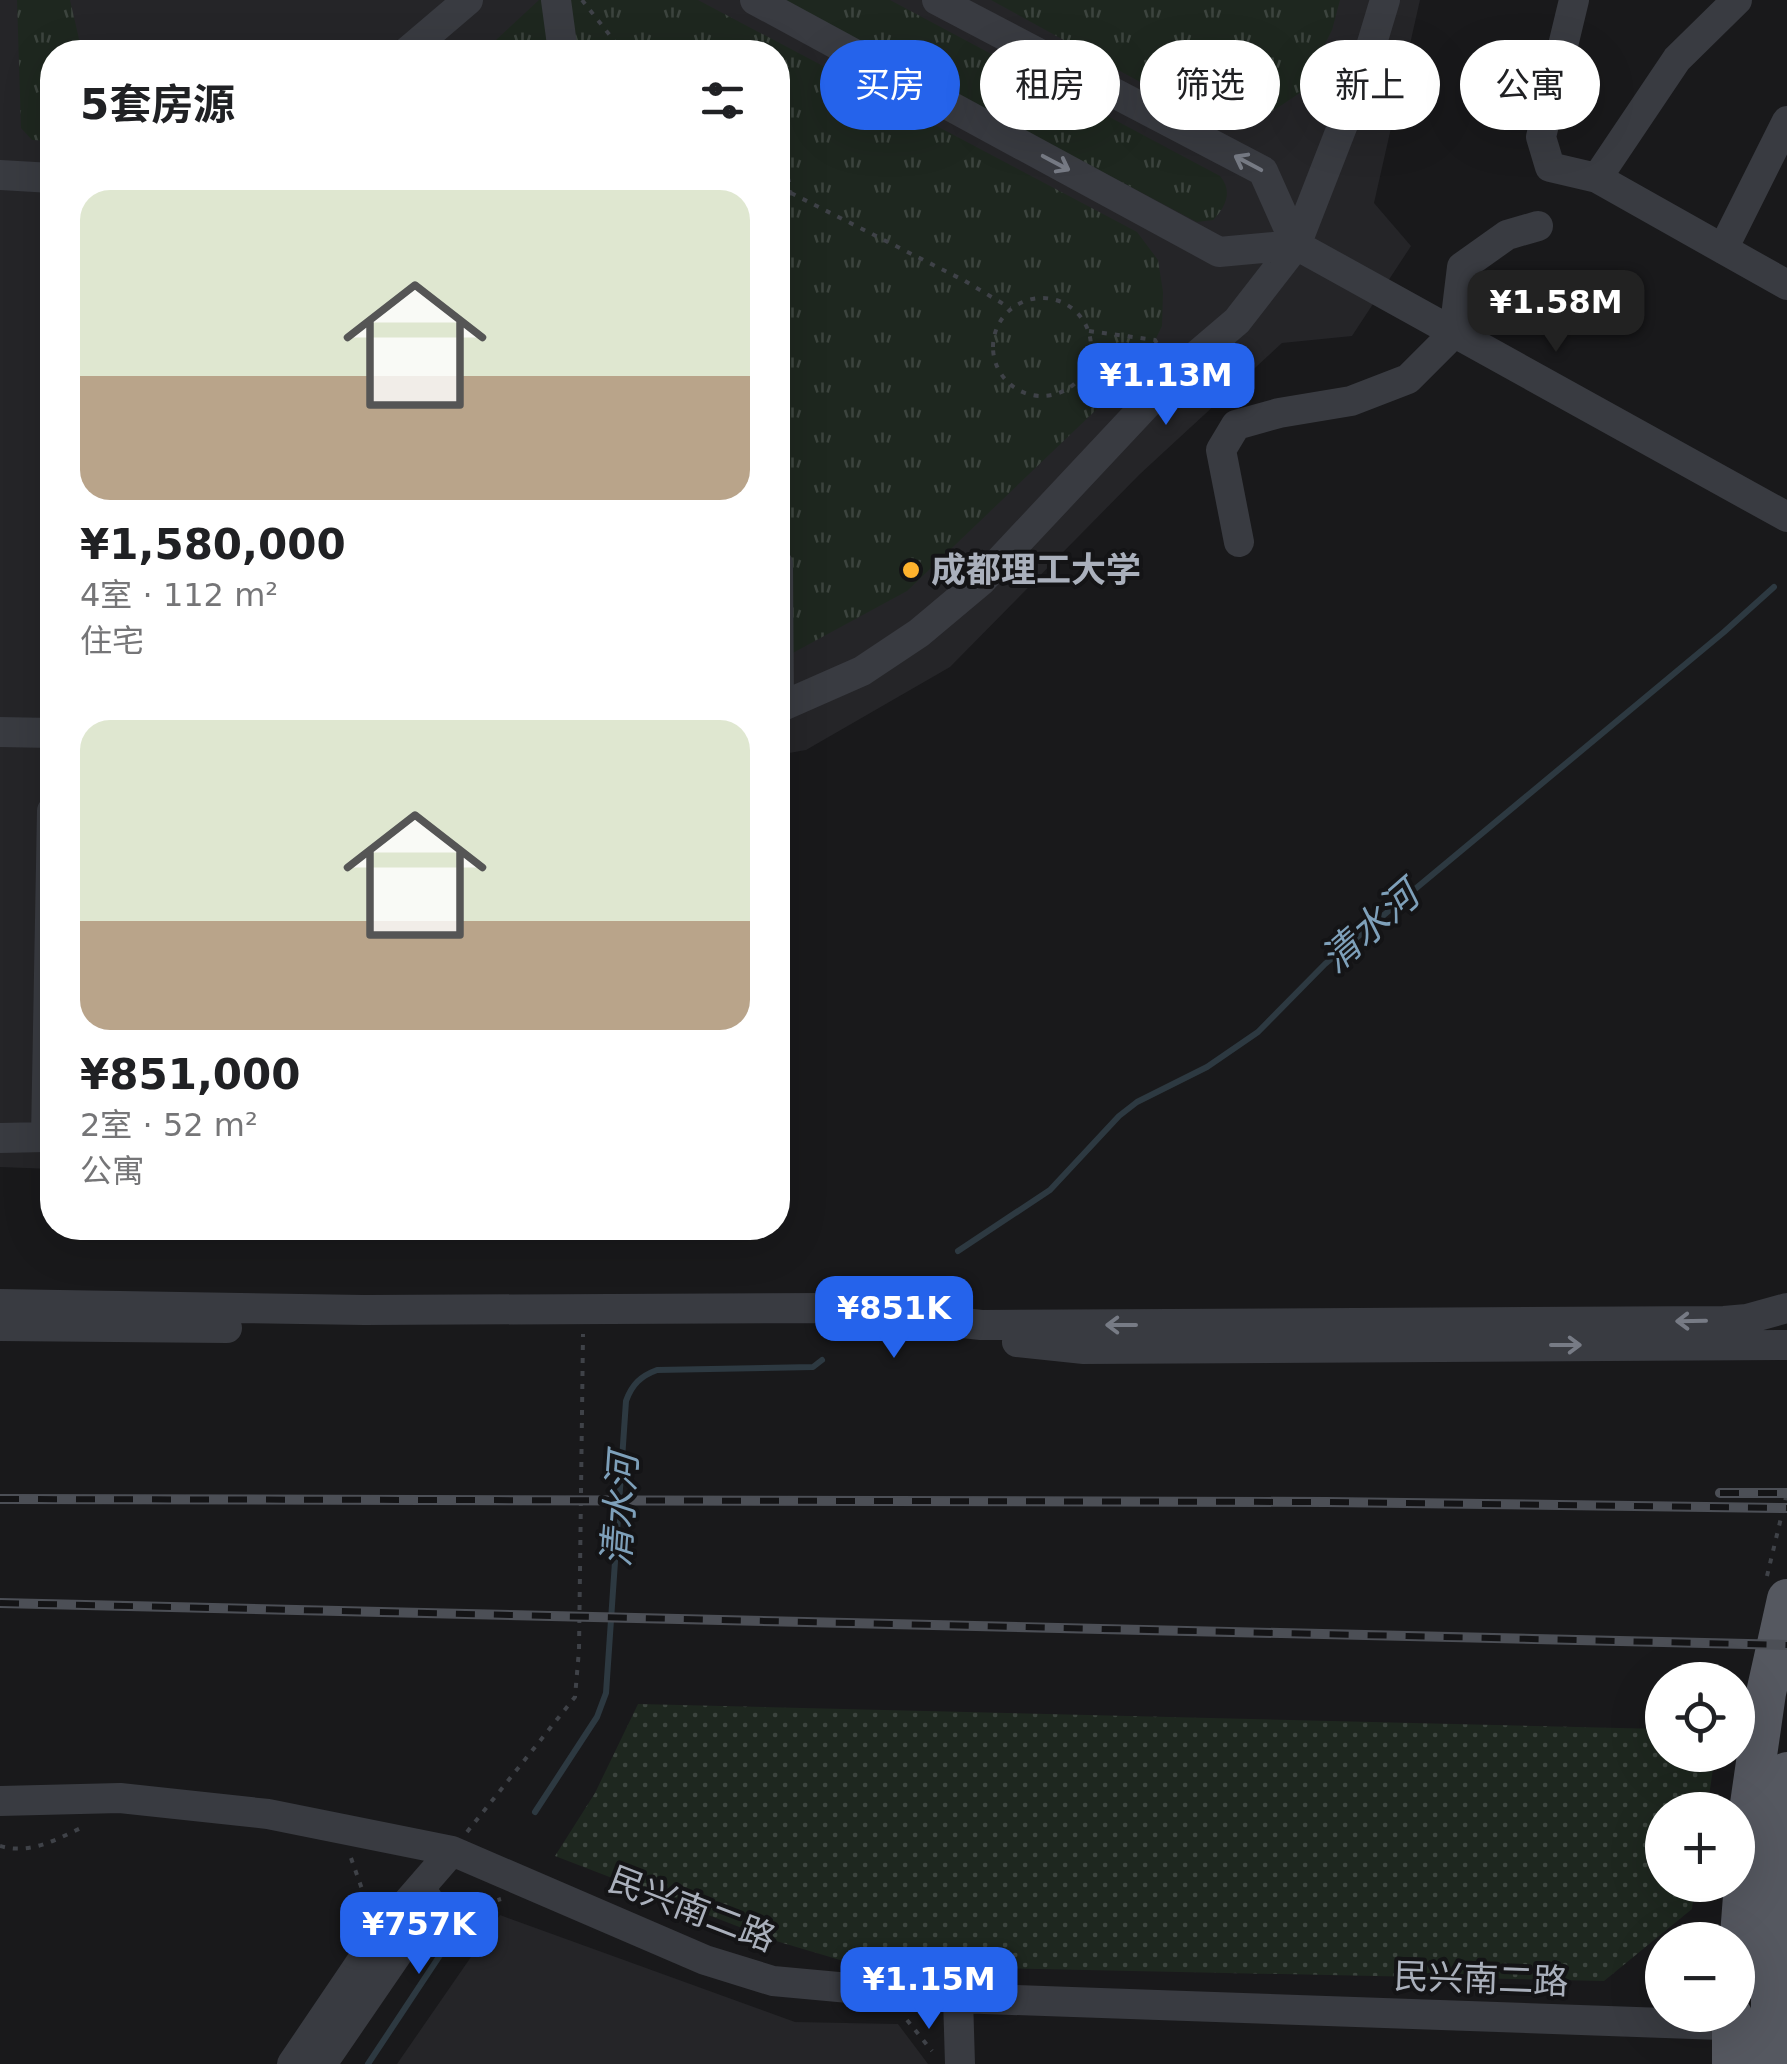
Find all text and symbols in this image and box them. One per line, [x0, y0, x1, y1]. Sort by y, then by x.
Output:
chip: 买房 [820, 40, 960, 130]
chip: 租房 [980, 40, 1120, 130]
chip: 筛选 [1140, 40, 1280, 130]
chip: 新上 [1300, 40, 1440, 130]
chip: 公寓 [1460, 40, 1600, 130]
icon: filters [695, 73, 750, 128]
text: 5套房源 [80, 80, 235, 129]
one-way arrow [1234, 153, 1263, 172]
one-way arrow [1041, 154, 1071, 174]
icon: home [325, 255, 505, 435]
pin: ¥1.58M [1475, 270, 1637, 355]
text: ¥1.58M [1489, 283, 1623, 321]
pin: ¥1.13M [1085, 343, 1247, 428]
text: ¥1.13M [1099, 356, 1233, 394]
text: ¥1,580,000 [80, 520, 346, 569]
place label: 成都理工大学 [931, 550, 1141, 590]
marker: 成都理工大学 [900, 559, 922, 581]
text: 4室 · 112 m² [80, 576, 278, 614]
text: 住宅 [80, 622, 144, 660]
icon: home [325, 785, 505, 965]
water label: 清水河 [1313, 868, 1433, 981]
text: ¥851,000 [80, 1050, 301, 1099]
text: 2室 · 52 m² [80, 1106, 258, 1144]
text: 公寓 [80, 1152, 144, 1190]
pin: ¥851K [824, 1276, 964, 1361]
text: ¥851K [837, 1289, 951, 1327]
one-way arrow [1676, 1312, 1708, 1330]
one-way arrow [1106, 1316, 1138, 1334]
one-way arrow [1550, 1336, 1582, 1354]
water label: 清水河 [594, 1445, 646, 1568]
map controls [1645, 1662, 1755, 2032]
button: locate [1645, 1662, 1755, 1772]
button: + [1645, 1792, 1755, 1902]
street label: 民兴南二路 [603, 1859, 781, 1959]
pin: ¥757K [349, 1892, 489, 1977]
text: ¥757K [362, 1905, 476, 1943]
button: − [1645, 1922, 1755, 2032]
pin: ¥1.15M [848, 1947, 1010, 2032]
street label: 民兴南二路 [1393, 1956, 1569, 2002]
text: ¥1.15M [862, 1960, 996, 1998]

